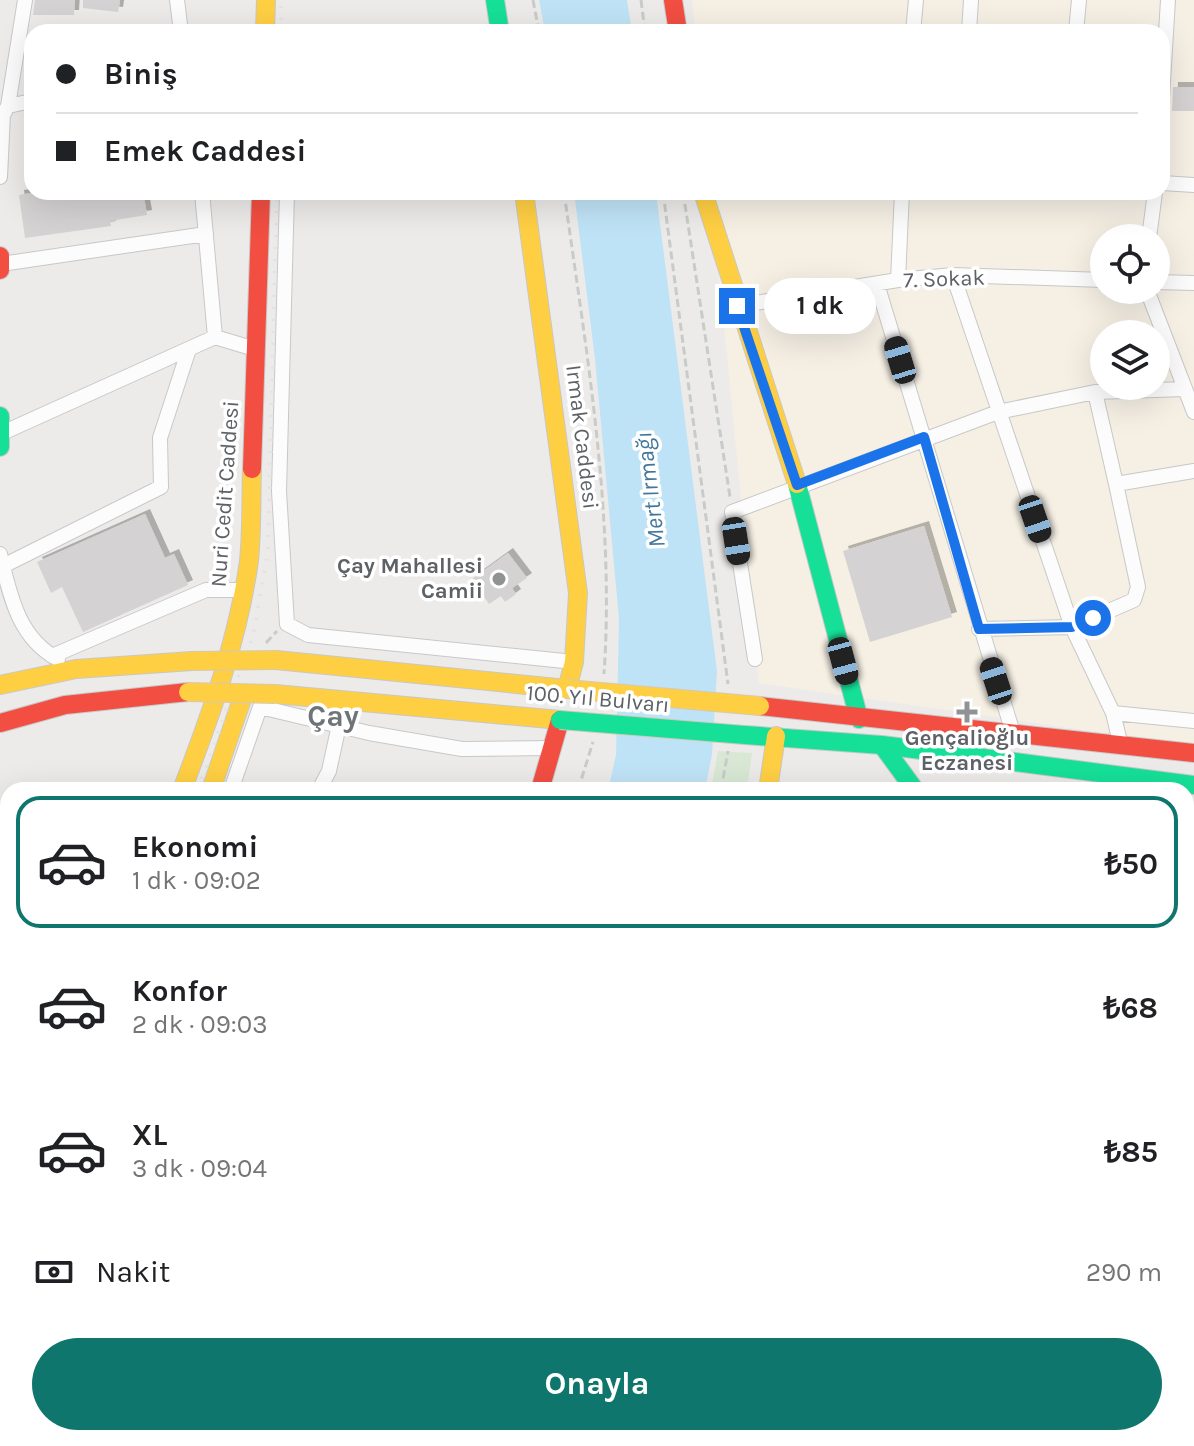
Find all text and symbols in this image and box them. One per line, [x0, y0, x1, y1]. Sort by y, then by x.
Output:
text: Biniş [104, 56, 178, 92]
text: Emek Caddesi [104, 133, 306, 169]
map controls [1090, 224, 1170, 400]
button: locate [1090, 224, 1170, 304]
street label: 7. Sokak [903, 265, 985, 293]
callout: 1 dk [765, 278, 877, 334]
route end [719, 288, 755, 324]
text: 1 dk [796, 290, 844, 321]
button: layers [1090, 320, 1170, 400]
car [882, 334, 918, 386]
street label: Irmak Caddesi [560, 363, 604, 511]
street label: Nuri Cedit Caddesi [206, 400, 244, 588]
water label: Mert Irmağı [629, 431, 671, 549]
car [1016, 492, 1054, 546]
car [720, 515, 752, 567]
place label: Çay Mahallesi Camii [337, 553, 483, 604]
marker: Çay Mahallesi Camii [490, 570, 508, 588]
route start [1075, 600, 1111, 636]
car [825, 635, 861, 687]
car [977, 654, 1015, 708]
street label: 100. Yıl Bulvarı [525, 680, 671, 718]
district label: Çay [307, 698, 359, 734]
marker: Gençalioğlu Eczanesi [958, 703, 976, 721]
place label: Gençalioğlu Eczanesi [905, 725, 1029, 776]
icon: car [36, 826, 108, 898]
text: Ekonomi [132, 829, 258, 865]
text: ₺50 [1104, 846, 1158, 882]
text: 1 dk · 09:02 [132, 865, 261, 896]
icon: car [36, 970, 108, 1042]
text: Konfor [132, 973, 227, 1009]
text: ₺68 [1103, 990, 1158, 1026]
text: 2 dk · 09:03 [132, 1009, 268, 1040]
icon: car [36, 1114, 108, 1186]
text: XL [132, 1117, 167, 1153]
text: ₺85 [1104, 1134, 1158, 1170]
text: 3 dk · 09:04 [132, 1153, 267, 1184]
icon: cash [32, 1250, 76, 1294]
text: Nakit [96, 1254, 170, 1290]
text: 290 m [1086, 1257, 1162, 1288]
button: Onayla [32, 1338, 1162, 1430]

